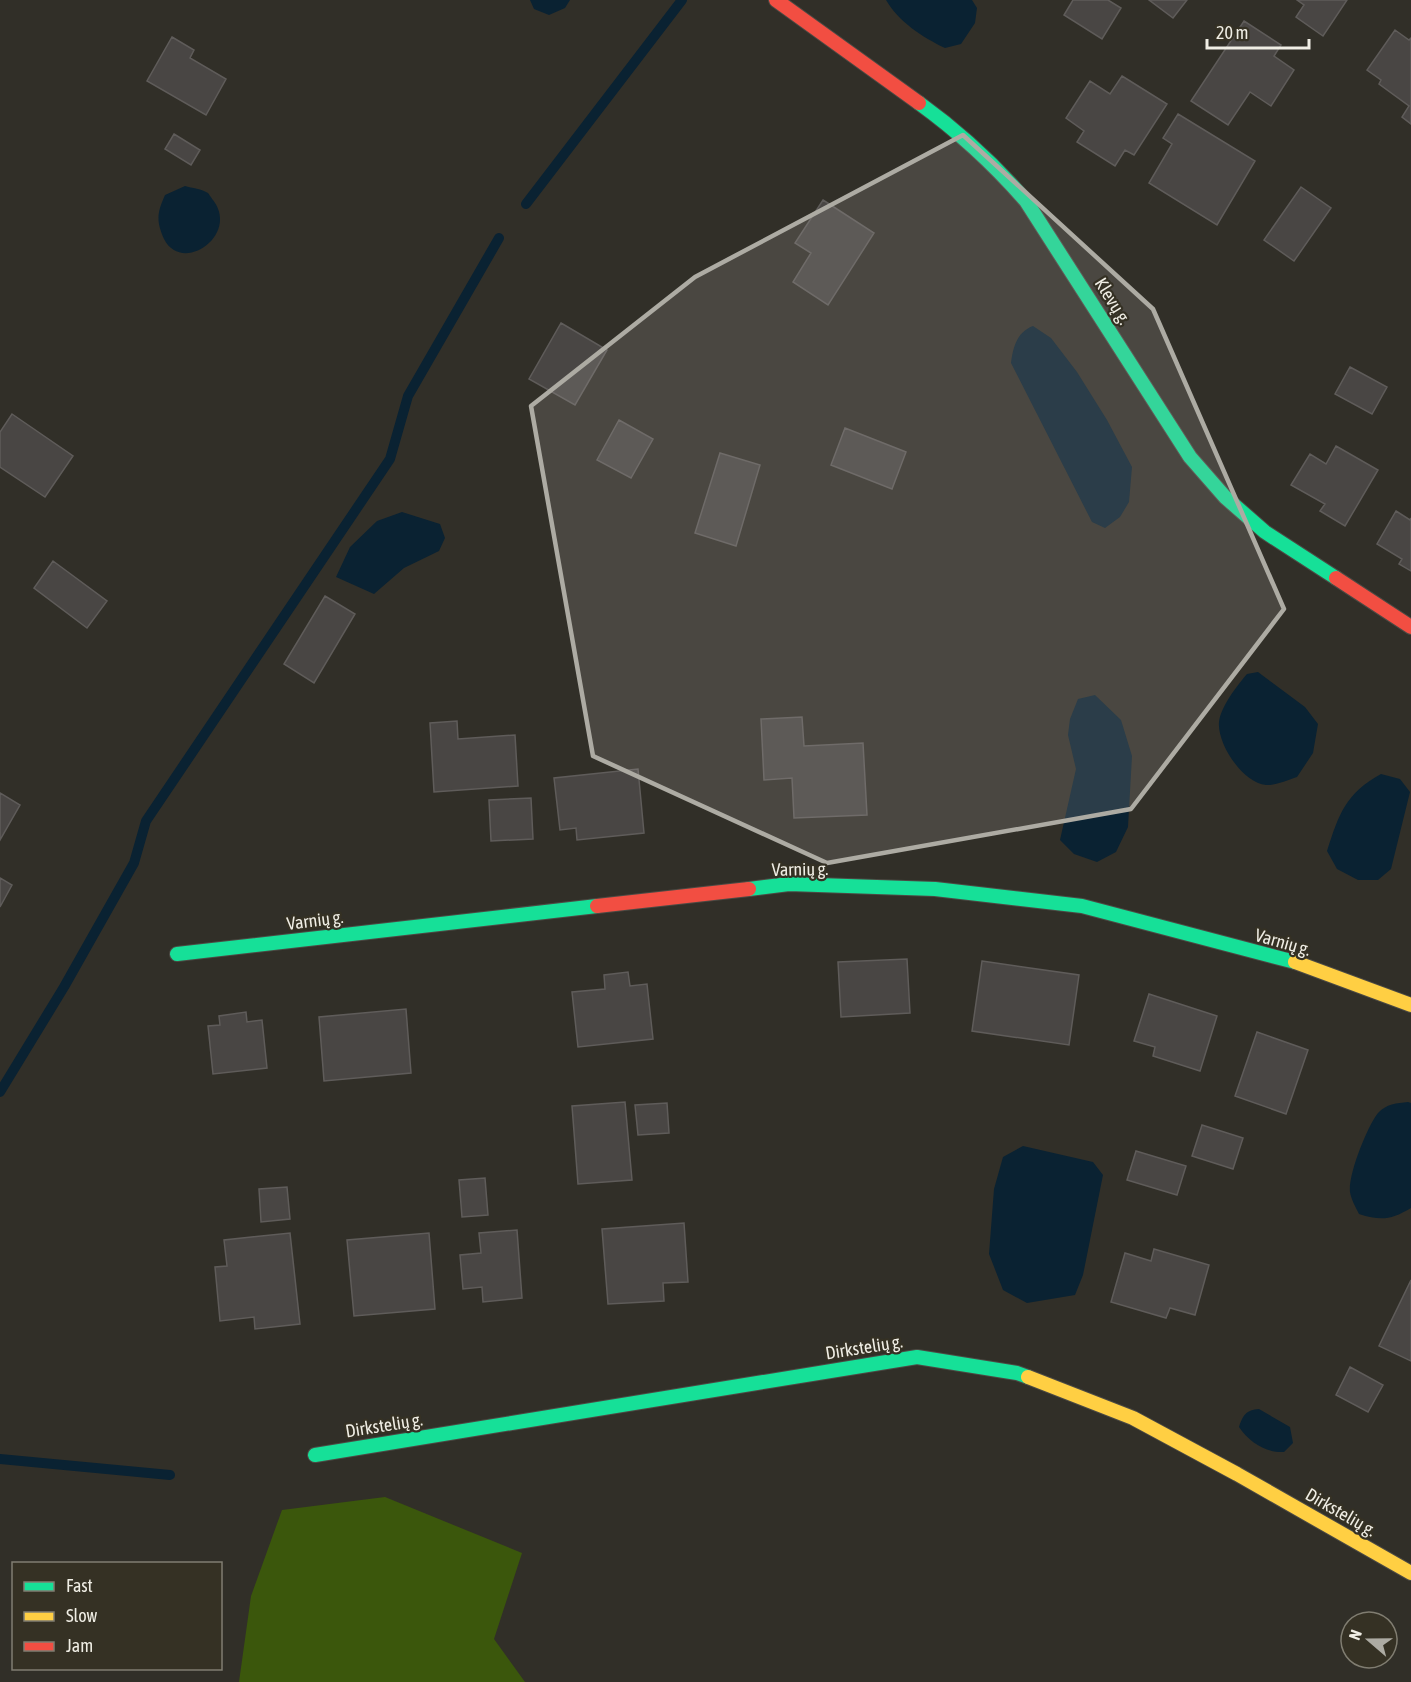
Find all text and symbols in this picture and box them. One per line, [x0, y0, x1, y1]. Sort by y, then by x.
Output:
scale bar [1207, 12, 1309, 50]
text: 20 m [1216, 22, 1248, 43]
street label: Klevų g. [1091, 274, 1135, 328]
street label: Varnių g. [771, 858, 829, 880]
street label: Varnių g. [285, 906, 345, 934]
street label: Varnių g. [1253, 924, 1313, 960]
street label: Dirkstelių g. [824, 1331, 904, 1363]
street label: Dirkstelių g. [344, 1409, 424, 1441]
street label: Dirkstelių g. [1302, 1483, 1380, 1541]
legend [12, 1562, 222, 1670]
text: Fast [66, 1575, 93, 1596]
text: Slow [66, 1605, 97, 1626]
north arrow [1339, 1610, 1399, 1670]
text: N [1345, 1627, 1365, 1642]
text: Jam [66, 1635, 93, 1656]

